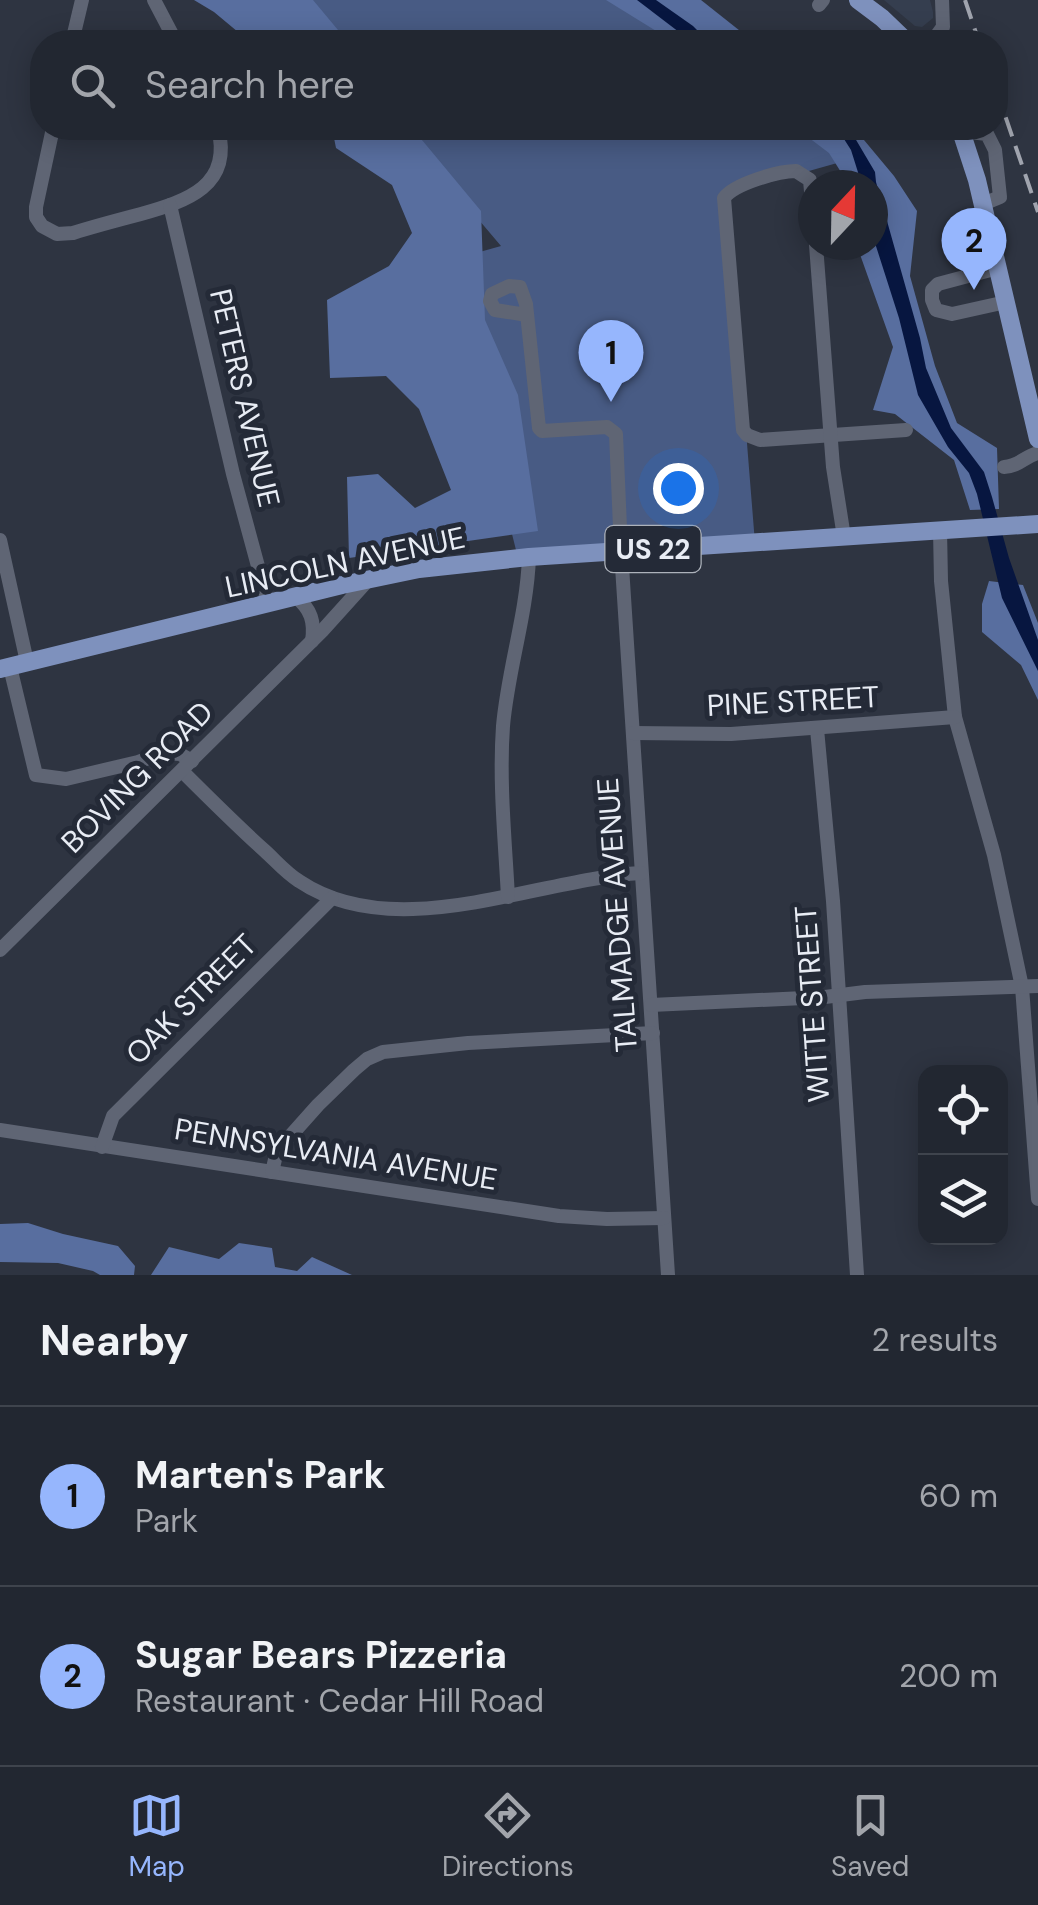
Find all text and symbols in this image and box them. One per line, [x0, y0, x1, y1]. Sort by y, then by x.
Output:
search box [30, 30, 1008, 140]
icon: search [65, 58, 120, 113]
text: Search here [145, 60, 355, 110]
north arrow [798, 170, 888, 260]
pin: 2 [942, 208, 1006, 290]
street label: PETERS AVENUE [201, 285, 289, 511]
pin: 1 [578, 320, 644, 402]
your location [653, 463, 704, 514]
street label: LINCOLN AVENUE [222, 518, 468, 606]
road number: US 22 [606, 526, 700, 572]
street label: PINE STREET [706, 677, 880, 725]
street label: BOVING ROAD [53, 693, 221, 861]
street label: TALMADGE AVENUE [588, 776, 646, 1054]
street label: WITTE STREET [786, 904, 838, 1104]
street label: OAK STREET [117, 925, 265, 1073]
map controls [918, 1065, 1008, 1245]
button: locate [918, 1065, 1008, 1155]
street label: PENNSYLVANIA AVENUE [172, 1109, 500, 1199]
button: layers [918, 1155, 1008, 1245]
text: Nearby [40, 1313, 189, 1368]
text: 2 results [872, 1319, 998, 1361]
text: Marten's Park [135, 1450, 385, 1500]
text: 1 [67, 1475, 78, 1517]
text: 60 m [919, 1475, 998, 1517]
text: Park [135, 1500, 198, 1542]
text: Sugar Bears Pizzeria [135, 1630, 507, 1680]
text: 2 [63, 1655, 82, 1697]
text: 200 m [899, 1655, 998, 1697]
text: Restaurant · Cedar Hill Road [135, 1680, 544, 1722]
tab: Map [129, 1788, 185, 1885]
tab: Directions [442, 1788, 574, 1885]
tab: Saved [831, 1788, 909, 1885]

